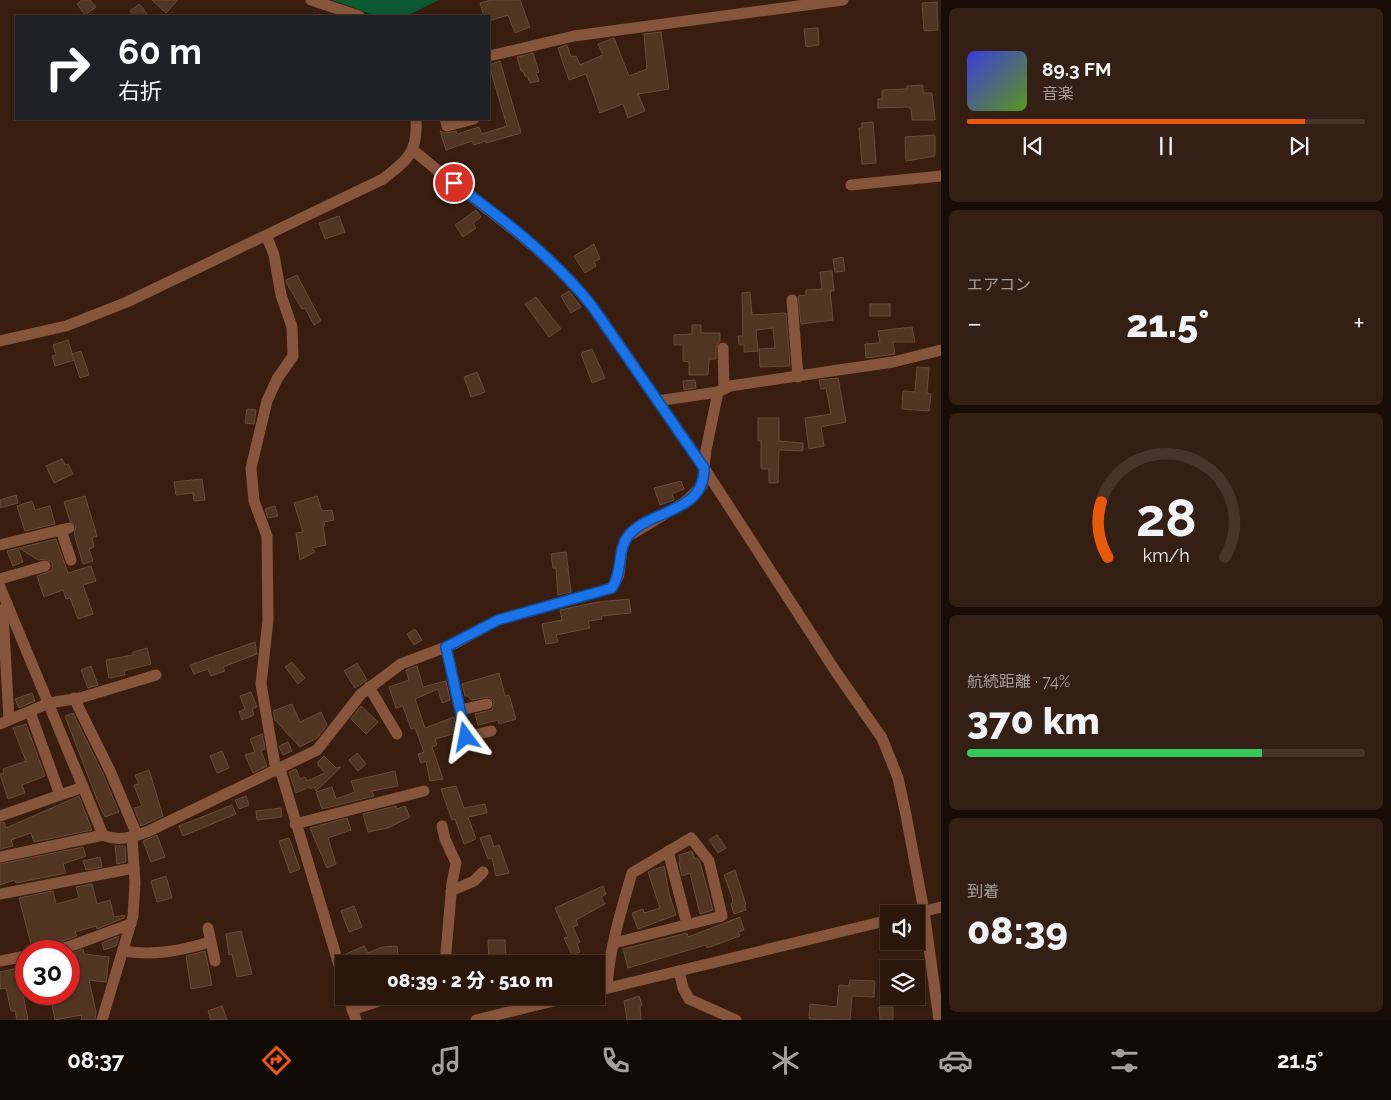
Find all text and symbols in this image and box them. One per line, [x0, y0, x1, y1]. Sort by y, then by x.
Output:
text: 60 m [118, 31, 202, 72]
icon: right [35, 35, 100, 100]
text: 89.3 FM [1042, 58, 1111, 80]
text: 右折 [118, 78, 162, 104]
text: 音楽 [1042, 84, 1074, 103]
icon: previous [1019, 132, 1047, 160]
icon: pause [1152, 132, 1180, 160]
icon: next [1285, 132, 1313, 160]
pin [433, 162, 475, 204]
icon: arrive [440, 169, 468, 197]
text: エアコン [967, 275, 1031, 294]
text: 21.5° [1126, 301, 1209, 346]
text: − [967, 307, 982, 340]
text: + [1353, 307, 1365, 340]
text: 28 [1136, 487, 1196, 548]
text: km/h [1142, 545, 1190, 566]
text: 航続距離 · 74% [967, 672, 1070, 691]
text: 370 km [967, 698, 1100, 743]
position arrow [439, 710, 491, 762]
text: 到着 [967, 882, 999, 901]
map controls [880, 905, 925, 1005]
button: sound [880, 905, 925, 950]
text: 08:39 [967, 908, 1068, 953]
speed limit sign: 30 [15, 940, 80, 1005]
button: layers [880, 960, 925, 1005]
text: 08:39 · 2 分 · 510 m [387, 969, 553, 991]
icon: directions [259, 1043, 294, 1078]
icon: music [429, 1043, 464, 1078]
icon: phone [598, 1043, 633, 1078]
icon: climate [768, 1043, 803, 1078]
icon: car [938, 1043, 973, 1078]
icon: filters [1107, 1043, 1142, 1078]
text: 08:37 [67, 1047, 124, 1073]
text: 21.5° [1277, 1047, 1324, 1073]

